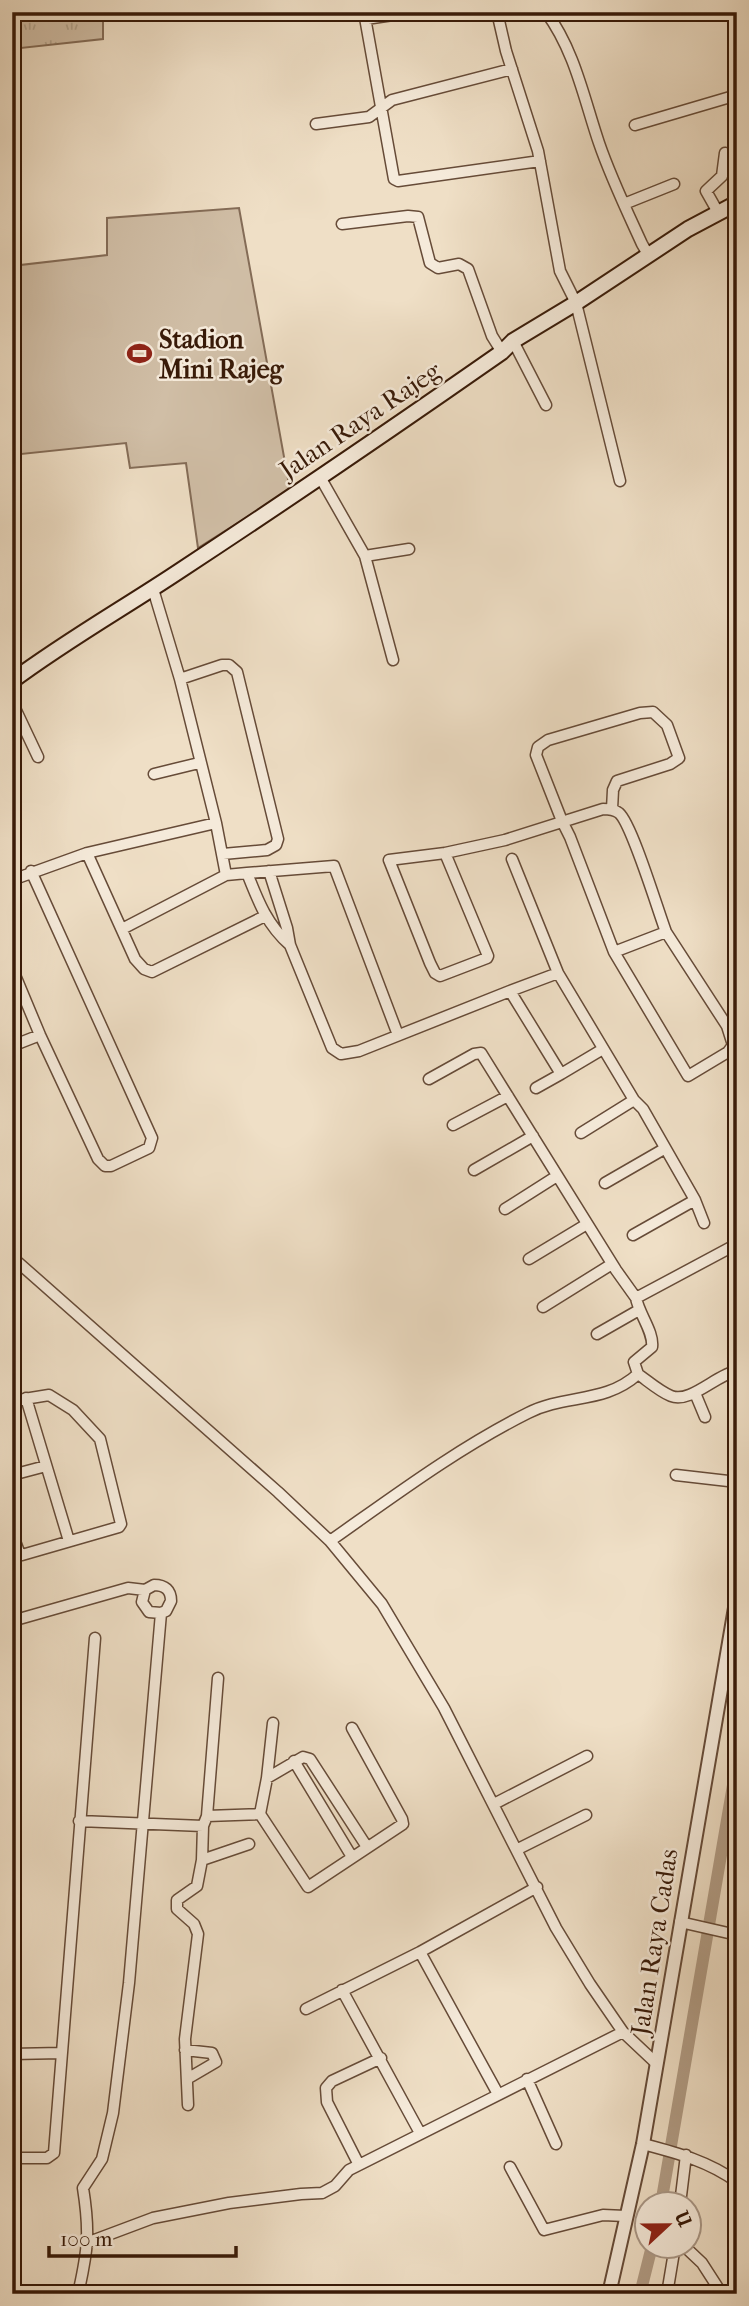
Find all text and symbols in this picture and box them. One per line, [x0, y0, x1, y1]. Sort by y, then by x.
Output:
place label: Stadion Mini Rajeg [159, 324, 285, 385]
sports icon: Stadion Mini Rajeg [125, 340, 153, 368]
street label: Jalan Raya Rajeg [272, 354, 448, 487]
street label: Jalan Raya Cadas [624, 1847, 685, 2040]
north arrow [634, 2190, 704, 2260]
text: U [669, 2207, 696, 2230]
scale bar [49, 2215, 236, 2259]
text: 100 m [60, 2227, 113, 2251]

